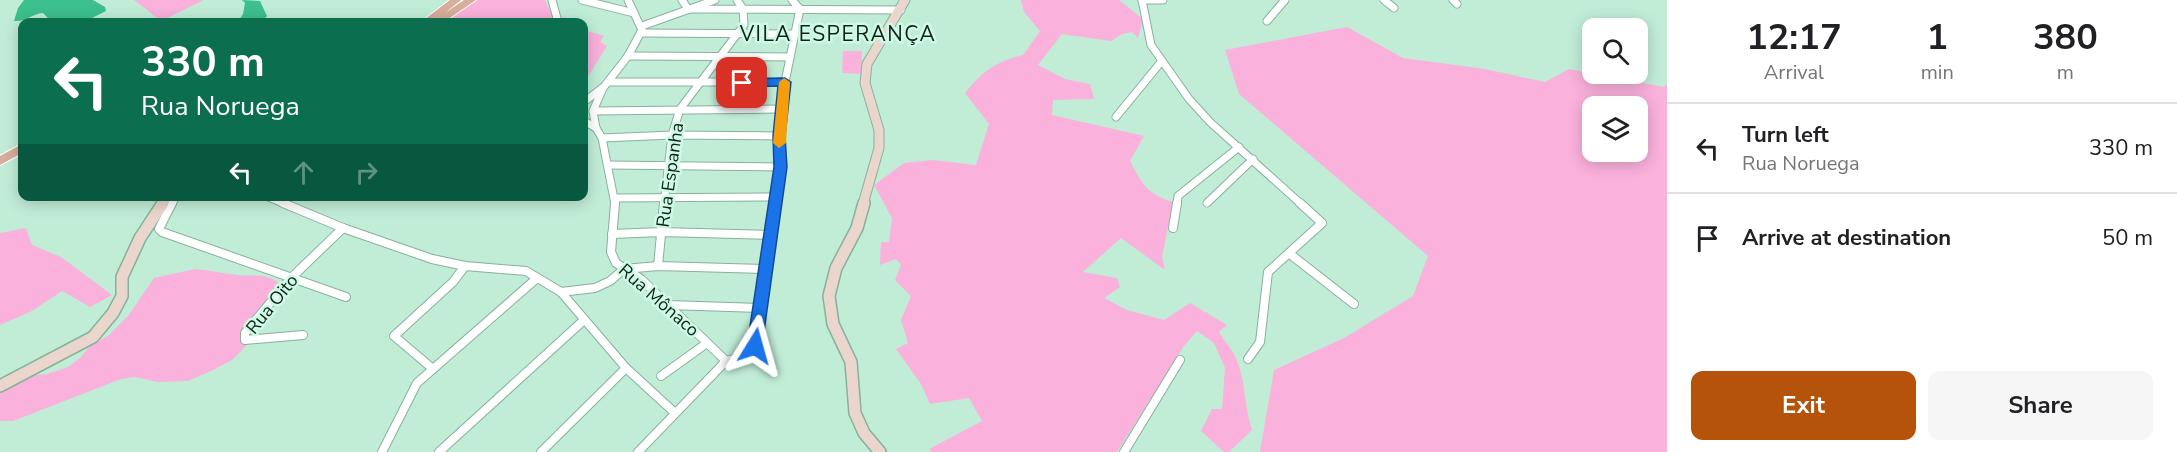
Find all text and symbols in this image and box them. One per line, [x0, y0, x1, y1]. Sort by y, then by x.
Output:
text: 12:17 [1746, 13, 1842, 62]
text: 1 [1926, 13, 1948, 62]
text: 380 [2033, 13, 2098, 62]
map controls [1582, 18, 1648, 162]
button: search [1582, 18, 1648, 84]
district label: VILA ESPERANÇA [739, 20, 936, 48]
text: 330 m [141, 34, 265, 91]
icon: left [42, 42, 120, 120]
pin [716, 57, 767, 108]
text: Arrival [1764, 59, 1824, 86]
text: min [1921, 59, 1954, 86]
text: m [2057, 59, 2074, 86]
icon: arrive [725, 66, 758, 99]
text: Rua Noruega [141, 88, 300, 125]
button: layers [1582, 96, 1648, 162]
text: Turn left [1742, 120, 1829, 150]
street label: Rua Espanha [651, 121, 689, 229]
icon: left [1691, 132, 1724, 165]
text: 330 m [2089, 133, 2153, 163]
text: Rua Noruega [1742, 150, 1860, 177]
icon: left [224, 156, 257, 189]
icon: ahead [287, 156, 320, 189]
icon: right [350, 156, 383, 189]
icon: arrive [1691, 222, 1724, 255]
text: Arrive at destination [1742, 223, 1951, 253]
text: 50 m [2102, 223, 2153, 253]
street label: Rua Mônaco [614, 258, 704, 342]
street label: Rua Oito [240, 269, 304, 339]
position arrow [723, 314, 787, 378]
button: Exit [1691, 371, 1916, 440]
button: Share [1928, 371, 2153, 440]

